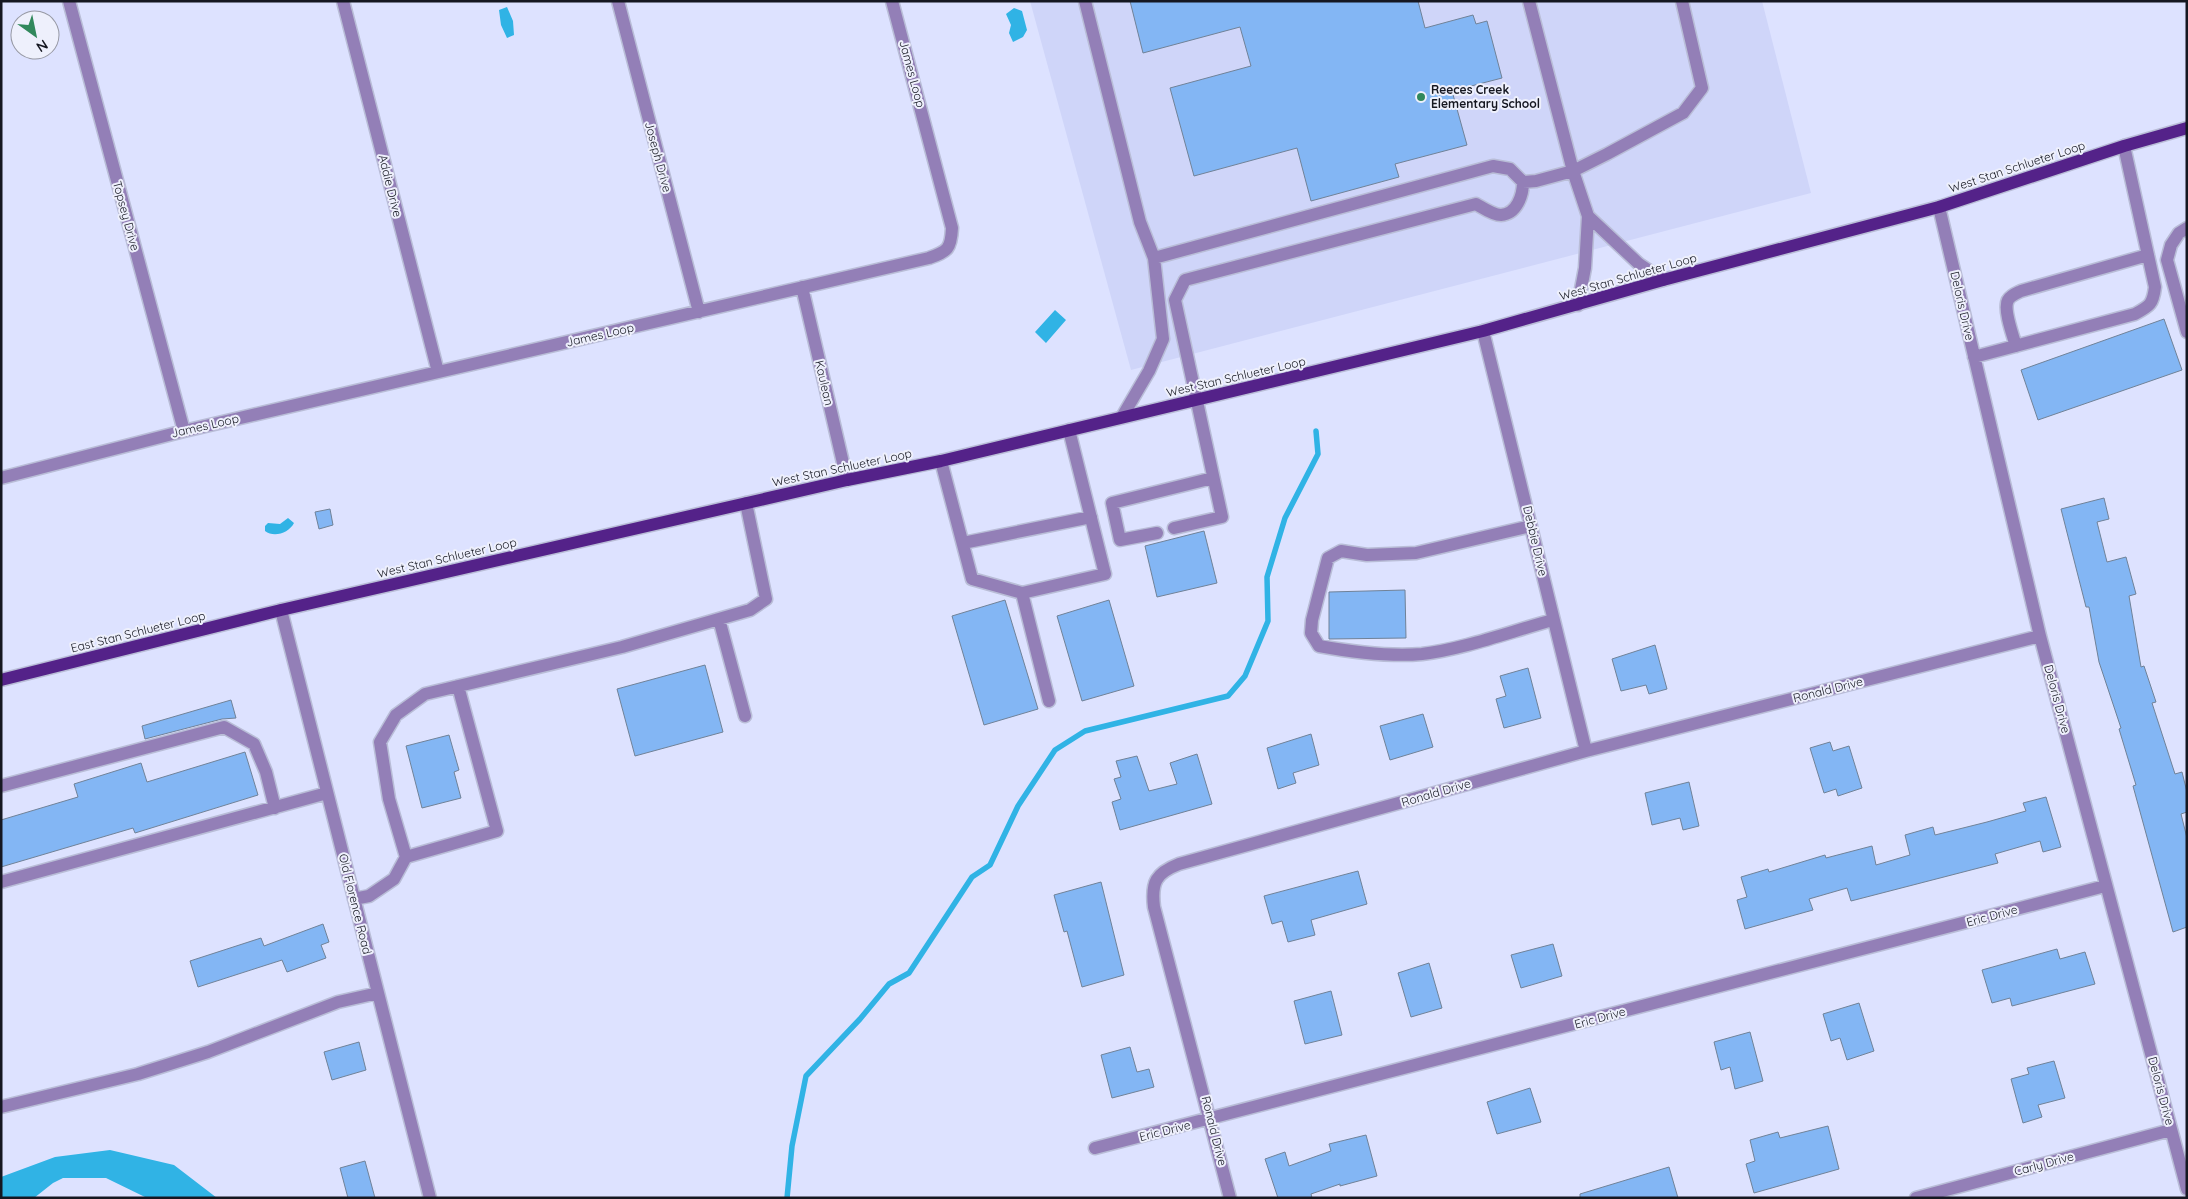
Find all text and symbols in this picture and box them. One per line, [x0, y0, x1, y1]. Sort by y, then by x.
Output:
north arrow [10, 10, 60, 60]
text: N [33, 36, 51, 56]
street label: James Loop [896, 39, 929, 109]
place label: Reeces Creek Elementary School [1431, 82, 1540, 111]
marker: Reeces Creek Elementary School [1415, 91, 1427, 103]
street label: Joseph Drive [642, 120, 675, 194]
street label: West Stan Schlueter Loop [1947, 137, 2087, 196]
street label: Addie Drive [375, 153, 406, 219]
street label: Topsey Drive [110, 179, 143, 253]
street label: West Stan Schlueter Loop [1557, 250, 1698, 303]
street label: Deloris Drive [1947, 270, 1978, 342]
street label: James Loop [565, 319, 635, 350]
street label: West Stan Schlueter Loop [1165, 353, 1307, 400]
street label: Kaulean [812, 359, 837, 407]
street label: James Loop [170, 410, 240, 441]
street label: West Stan Schlueter Loop [771, 445, 913, 490]
street label: Debbie Drive [1520, 504, 1551, 578]
street label: West Stan Schlueter Loop [376, 534, 518, 581]
street label: East Stan Schlueter Loop [69, 608, 207, 656]
street label: Deloris Drive [2041, 663, 2074, 735]
street label: Ronald Drive [1791, 674, 1865, 705]
street label: Ronald Drive [1399, 775, 1473, 810]
street label: Old Florence Road [336, 852, 375, 956]
street label: Eric Drive [1965, 901, 2019, 930]
street label: Eric Drive [1573, 1003, 1627, 1032]
street label: Deloris Drive [2145, 1055, 2178, 1127]
street label: Ronald Drive [1199, 1094, 1230, 1168]
street label: Eric Drive [1138, 1117, 1192, 1144]
street label: Carly Drive [2012, 1148, 2076, 1179]

